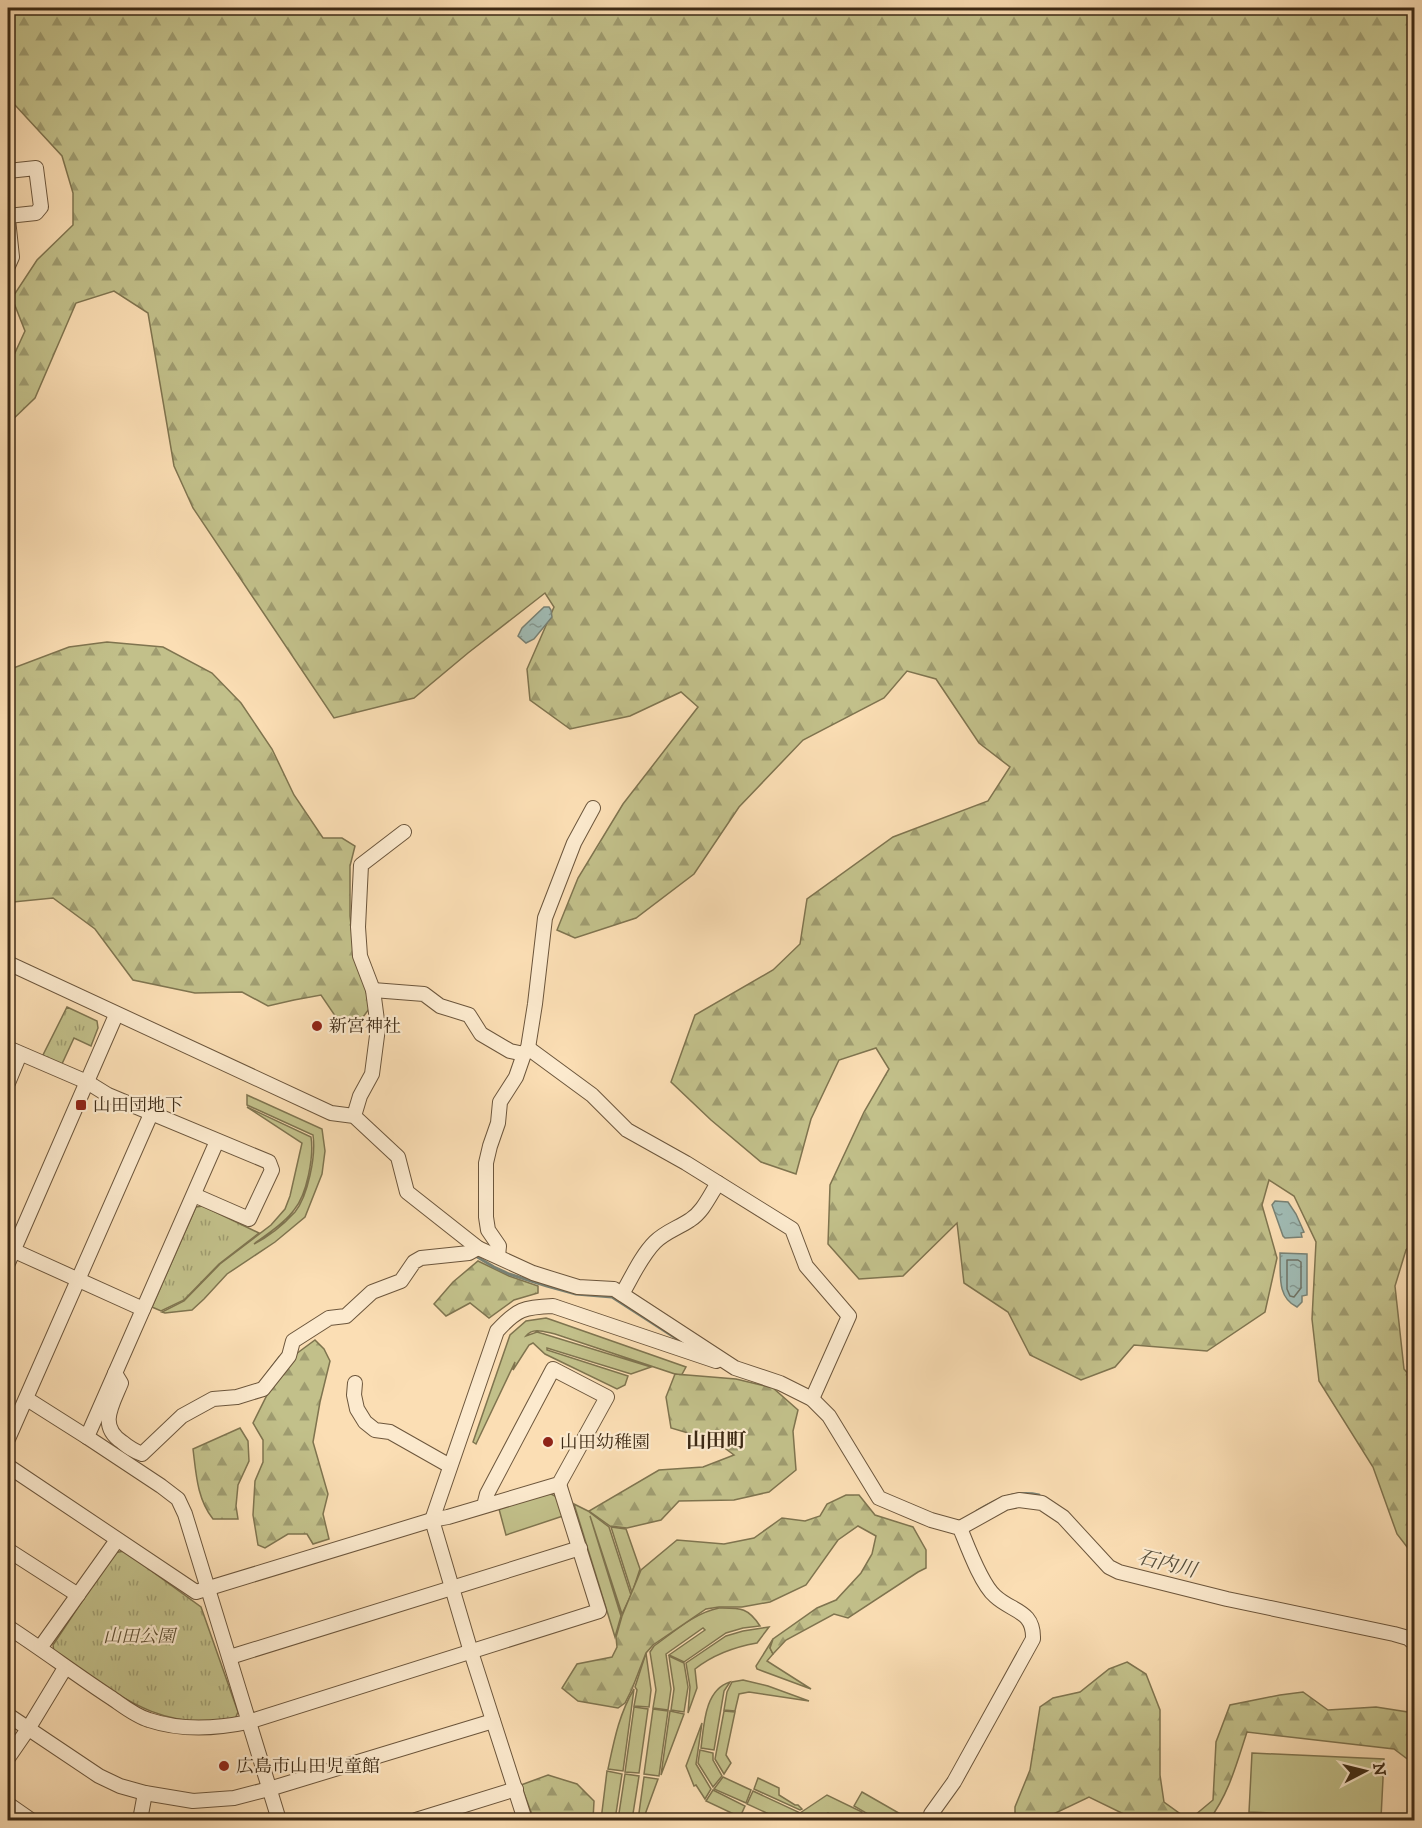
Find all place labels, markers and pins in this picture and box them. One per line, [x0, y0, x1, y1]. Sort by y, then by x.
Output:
place label: 新宮神社 [329, 1016, 401, 1038]
marker: 新宮神社 [310, 1019, 324, 1033]
place label: 山田団地下 [93, 1095, 183, 1117]
marker: 山田団地下 [74, 1098, 88, 1112]
place label: 山田幼稚園 [560, 1432, 650, 1454]
marker: 山田幼稚園 [541, 1435, 555, 1449]
place label: 広島市山田児童館 [236, 1756, 380, 1778]
marker: 広島市山田児童館 [217, 1759, 231, 1773]

